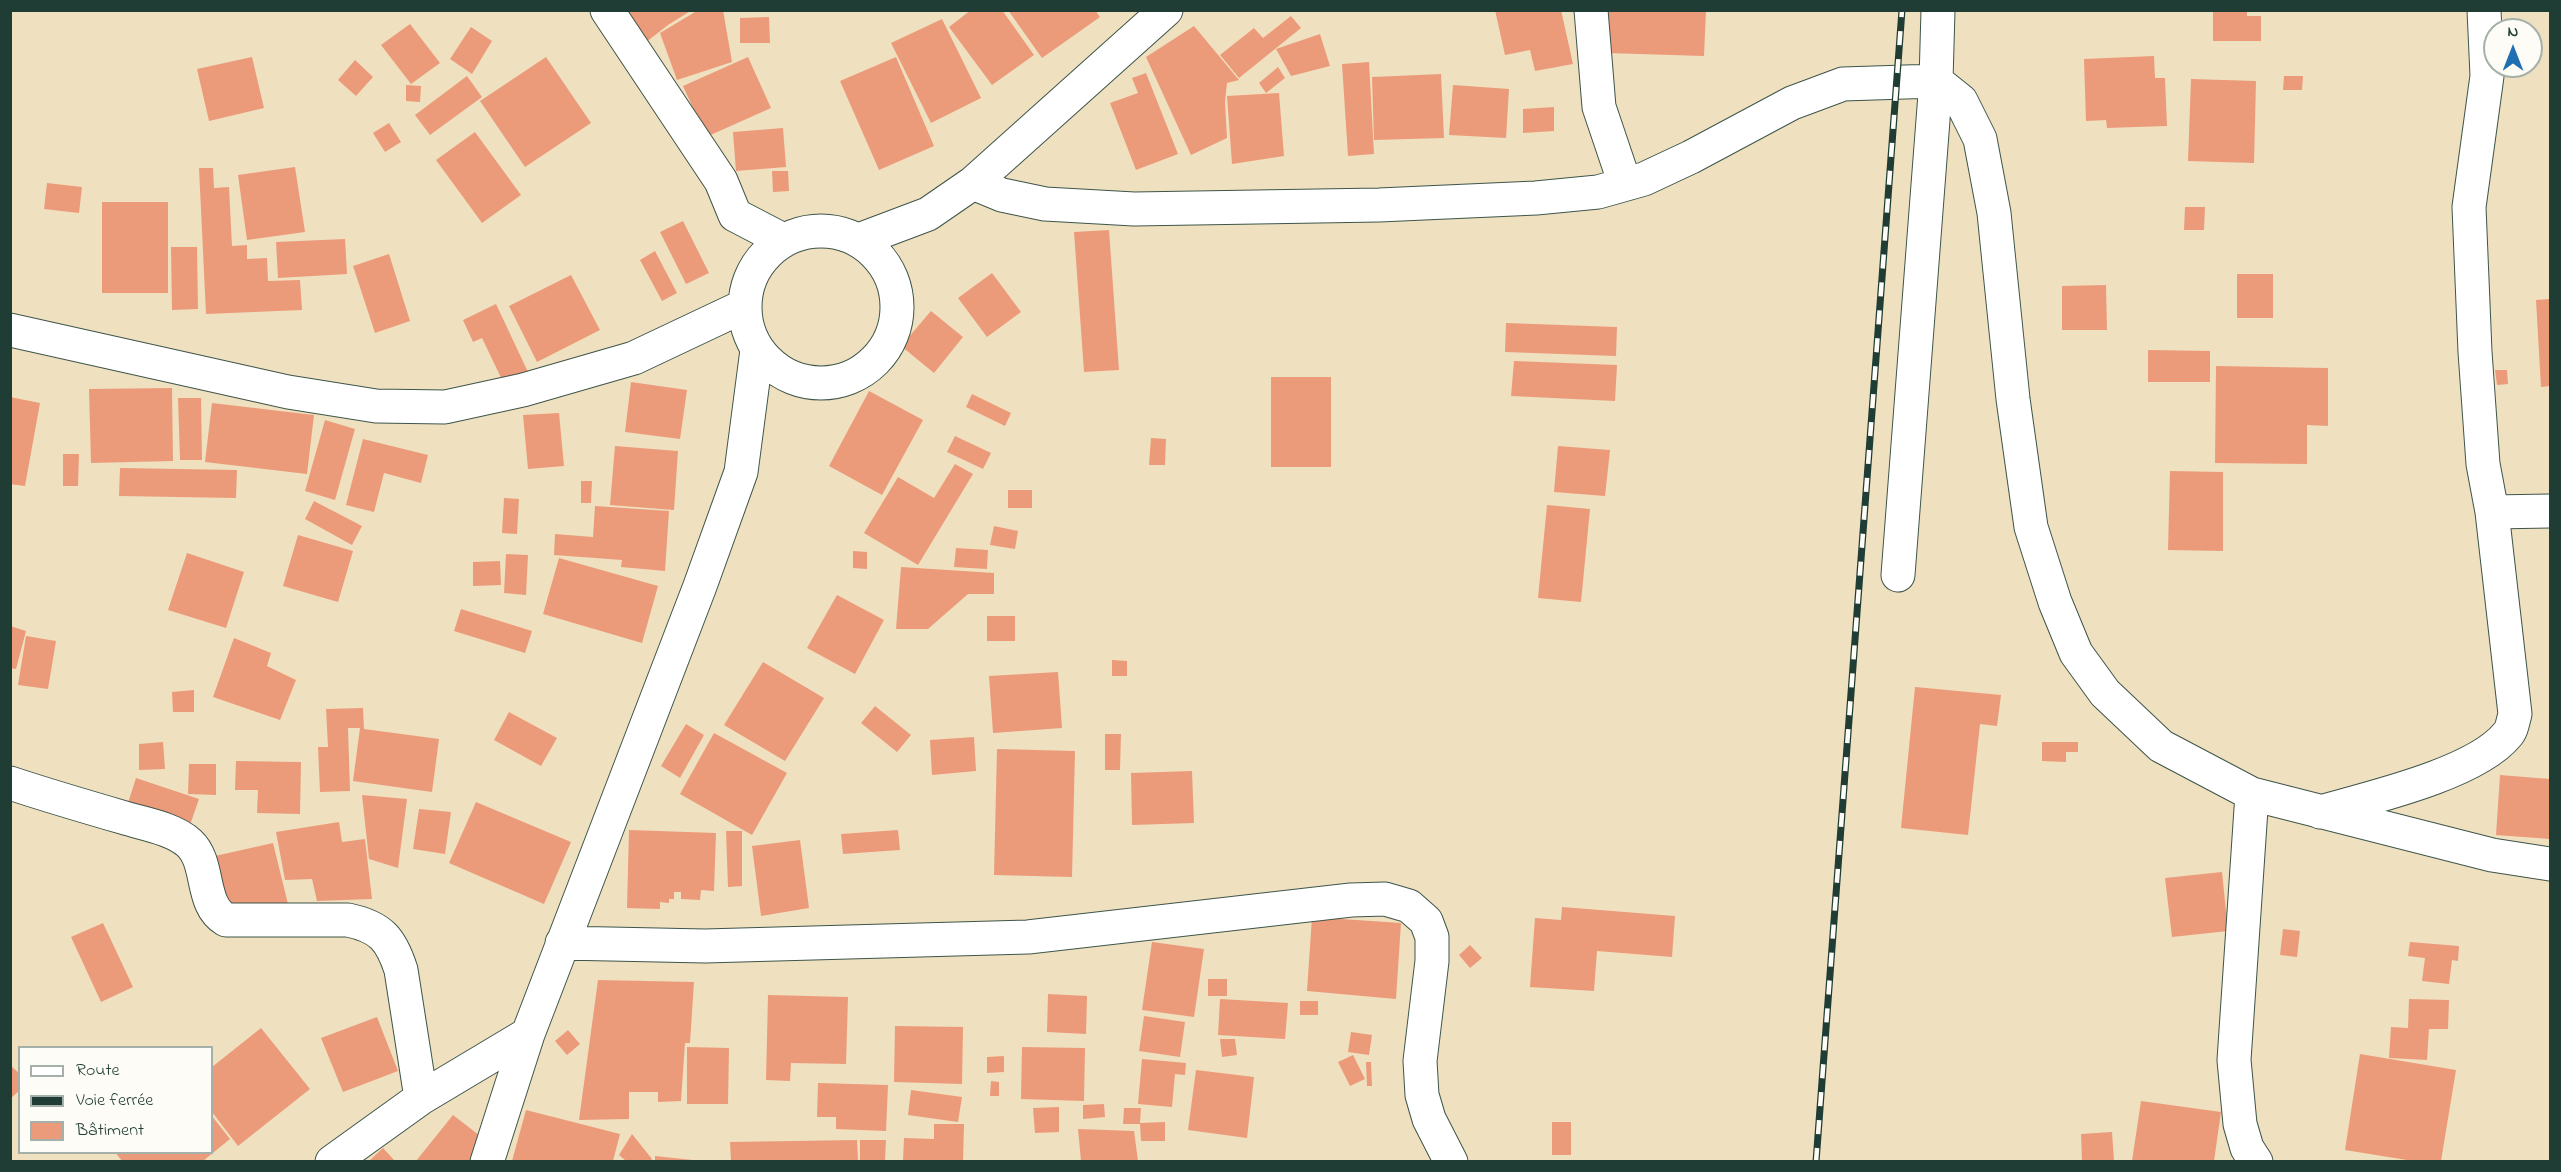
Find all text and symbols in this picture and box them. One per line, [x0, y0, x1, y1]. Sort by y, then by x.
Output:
north arrow [2483, 18, 2543, 78]
text: N [2508, 20, 2518, 44]
legend [18, 1046, 213, 1154]
text: Route [76, 1058, 120, 1084]
text: Voie ferrée [76, 1088, 153, 1114]
text: Bâtiment [76, 1118, 144, 1144]

